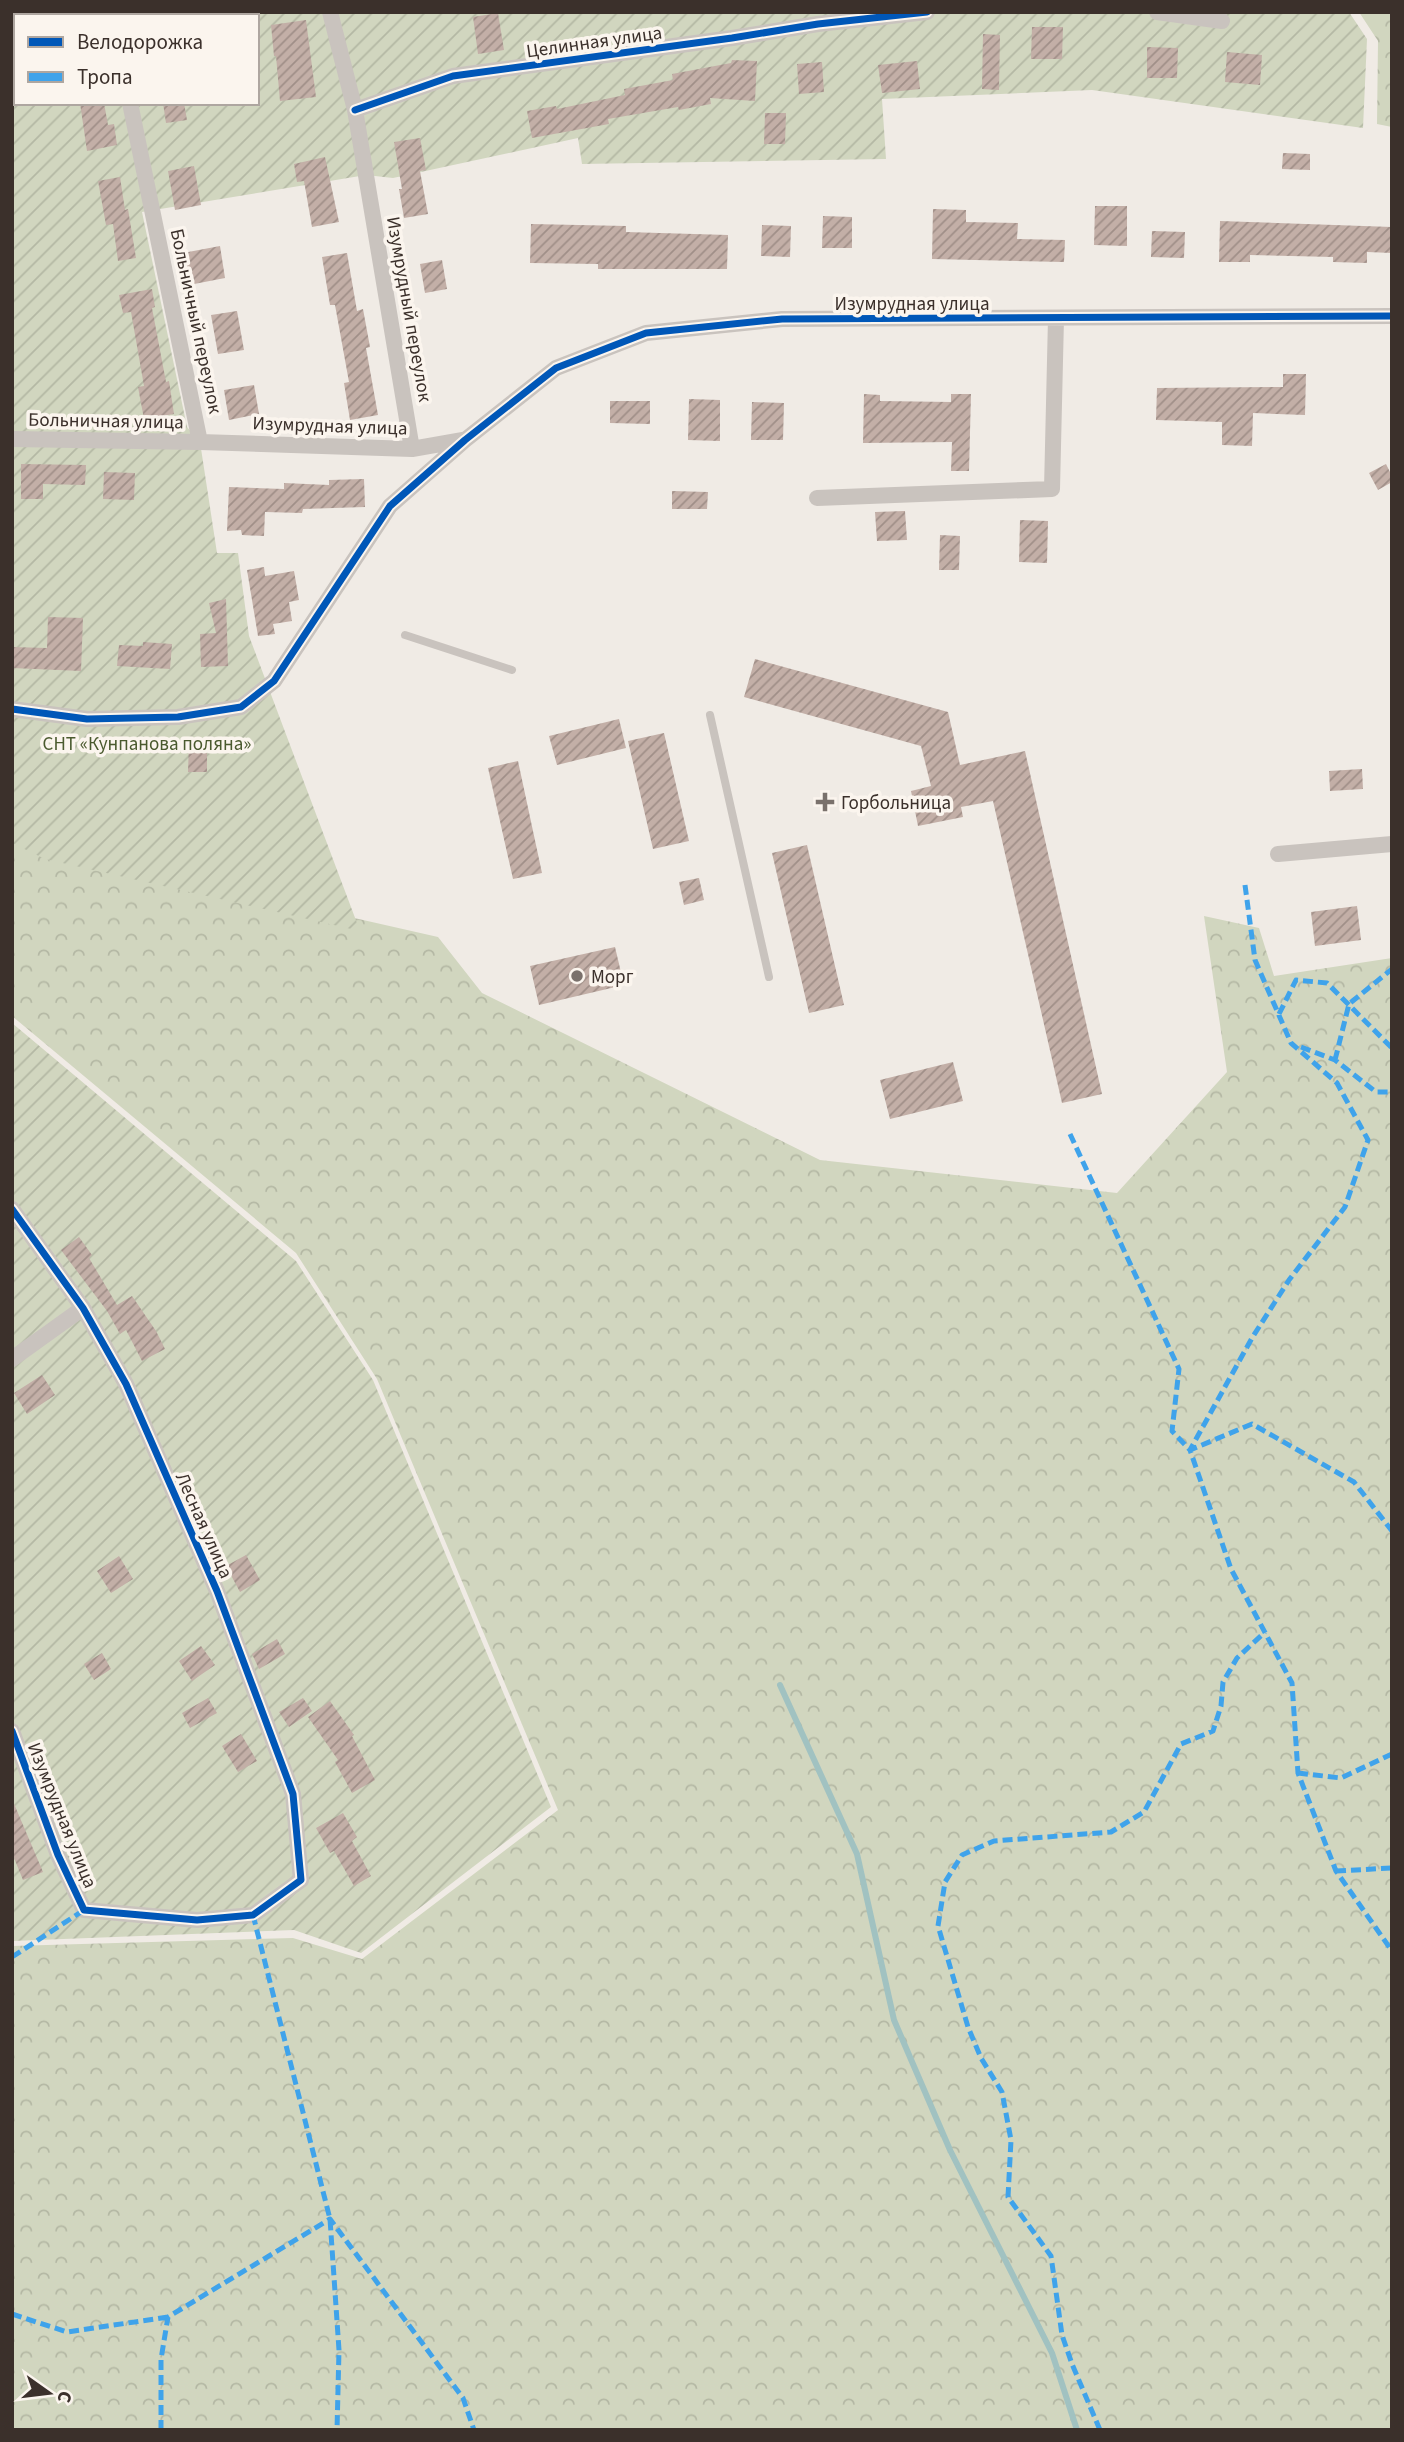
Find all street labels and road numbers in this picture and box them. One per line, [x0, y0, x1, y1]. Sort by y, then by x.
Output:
street label: Целинная улица [525, 20, 664, 65]
street label: Изумрудный переулок [379, 214, 438, 405]
street label: Больничный переулок [163, 226, 228, 417]
street label: Изумрудная улица [835, 291, 989, 318]
street label: Больничная улица [28, 407, 184, 436]
street label: Изумрудная улица [252, 410, 408, 443]
street label: Лесная улица [168, 1468, 239, 1583]
street label: Изумрудная улица [20, 1739, 103, 1892]

